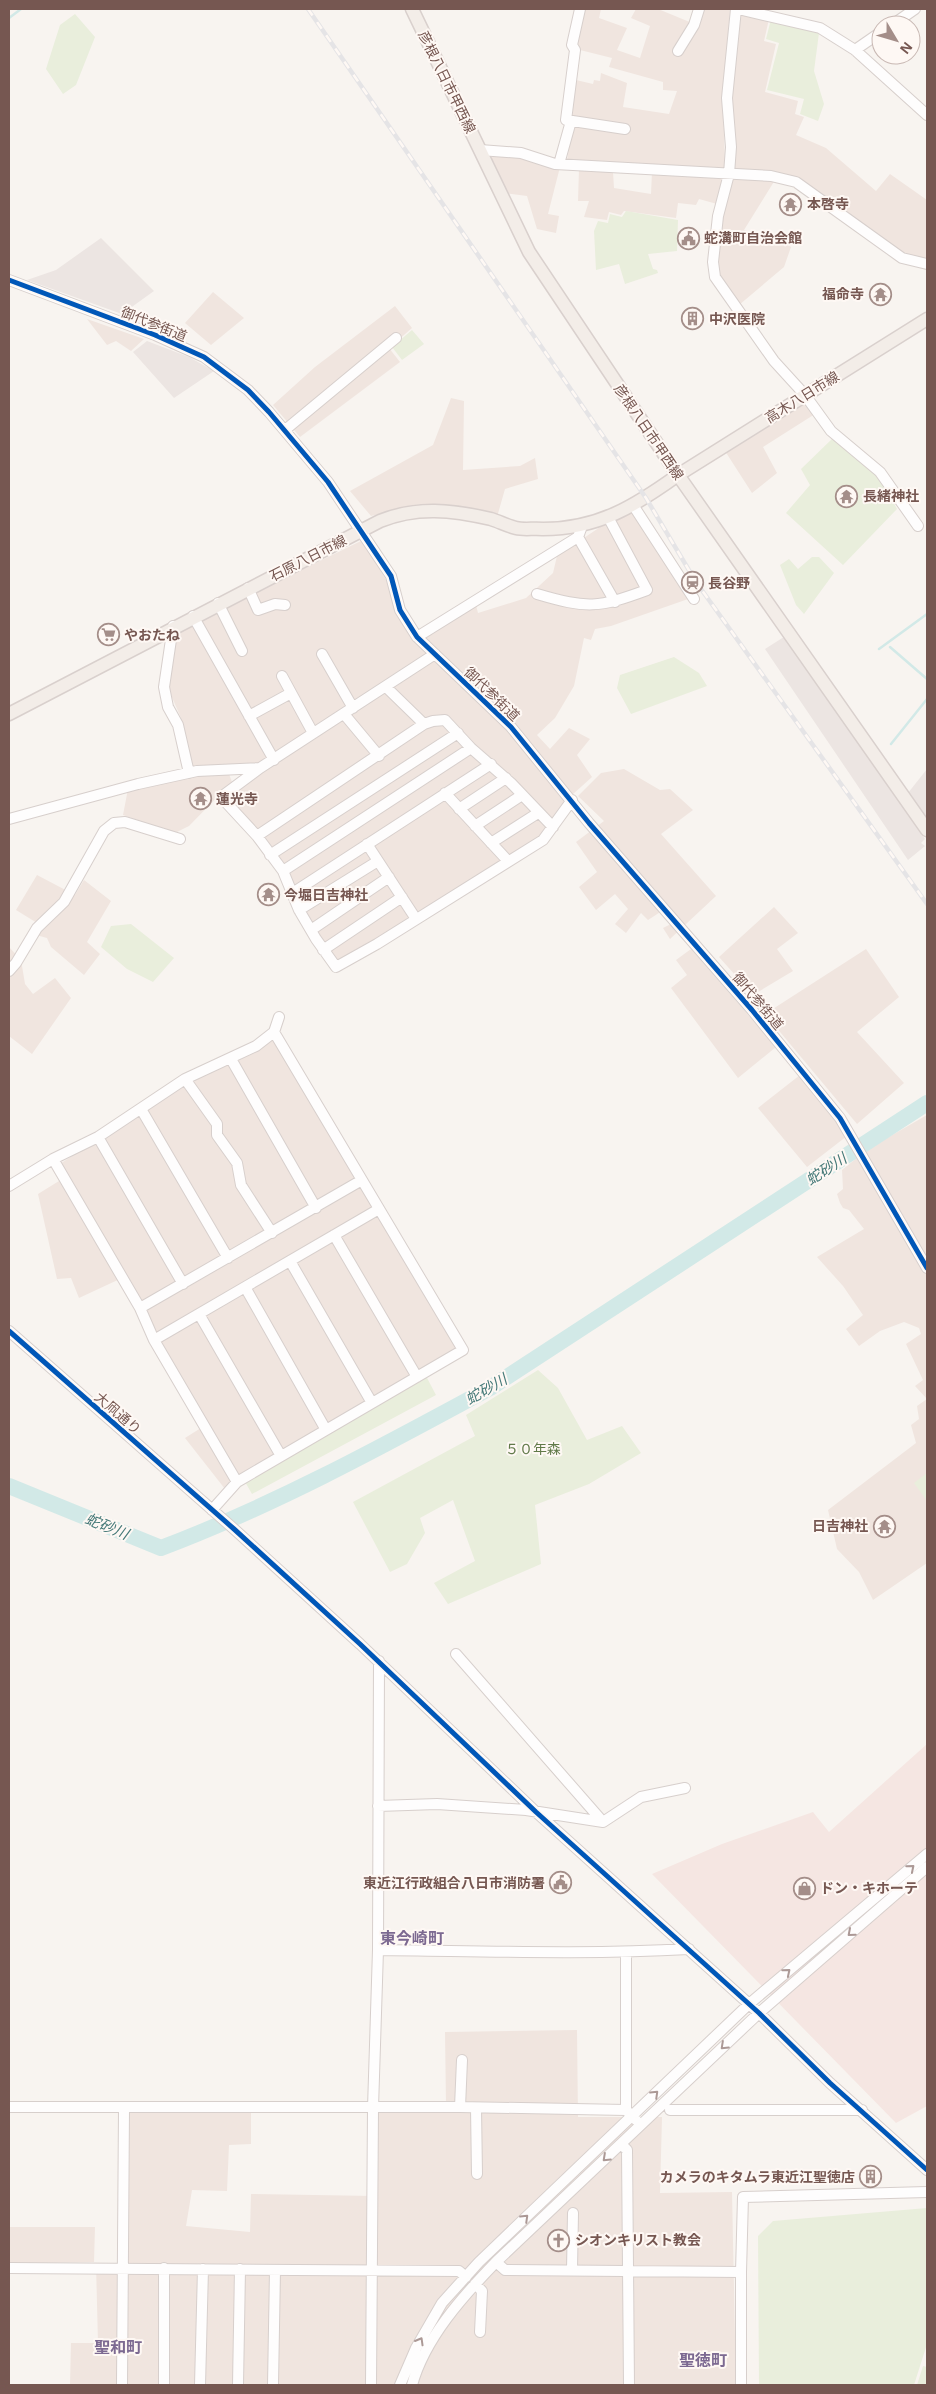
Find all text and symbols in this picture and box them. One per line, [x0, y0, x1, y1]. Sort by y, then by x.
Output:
north arrow [871, 15, 921, 65]
street label: 彦根八日市甲西線 [415, 28, 479, 136]
text: N [897, 39, 916, 57]
temple icon: 本啓寺 [779, 192, 803, 216]
place label: 本啓寺 [807, 196, 849, 212]
public building icon: 蛇溝町自治会館 [676, 226, 700, 250]
place label: 蛇溝町自治会館 [704, 230, 802, 246]
temple icon: 福命寺 [868, 282, 892, 306]
place label: 福命寺 [822, 286, 864, 302]
street label: 御代参街道 [119, 303, 189, 345]
building icon: 中沢医院 [681, 307, 705, 331]
place label: 中沢医院 [709, 311, 765, 327]
street label: 高木八日市線 [762, 368, 842, 426]
street label: 彦根八日市甲西線 [611, 381, 687, 483]
temple icon: 長緒神社 [835, 484, 859, 508]
place label: 長緒神社 [863, 488, 919, 504]
street label: 石原八日市線 [267, 532, 349, 584]
station icon: 長谷野 [680, 571, 704, 595]
place label: 長谷野 [708, 575, 750, 591]
supermarket icon: やおたね [96, 623, 120, 647]
place label: やおたね [124, 627, 180, 643]
street label: 御代参街道 [461, 664, 523, 724]
temple icon: 蓮光寺 [188, 787, 212, 811]
place label: 蓮光寺 [216, 791, 258, 807]
temple icon: 今堀日吉神社 [256, 883, 280, 907]
place label: 今堀日吉神社 [284, 887, 368, 903]
street label: 御代参街道 [729, 969, 787, 1033]
water label: 蛇砂川 [802, 1149, 851, 1188]
water label: 蛇砂川 [462, 1369, 511, 1408]
street label: 大凧通り [92, 1389, 144, 1437]
park label: ５０年森 [505, 1441, 561, 1457]
water label: 蛇砂川 [83, 1510, 133, 1543]
temple icon: 日吉神社 [872, 1514, 896, 1538]
place label: 日吉神社 [812, 1518, 868, 1534]
one-way arrow [905, 1865, 914, 1873]
public building icon: 東近江行政組合八日市消防署 [549, 1871, 573, 1895]
place label: 東近江行政組合八日市消防署 [363, 1875, 545, 1891]
shop icon: ドン・キホーテ [792, 1876, 816, 1900]
place label: ドン・キホーテ [820, 1880, 918, 1896]
one-way arrow [848, 1927, 857, 1936]
district label: 東今崎町 [380, 1930, 444, 1947]
one-way arrow [781, 1969, 790, 1978]
one-way arrow [720, 2040, 729, 2049]
one-way arrow [649, 2091, 658, 2100]
one-way arrow [602, 2152, 611, 2161]
building icon: カメラのキタムラ東近江聖徳店 [859, 2165, 883, 2189]
place label: カメラのキタムラ東近江聖徳店 [660, 2169, 855, 2185]
one-way arrow [519, 2215, 528, 2224]
church icon: シオンキリスト教会 [547, 2228, 571, 2252]
place label: シオンキリスト教会 [575, 2232, 701, 2248]
one-way arrow [414, 2337, 424, 2346]
district label: 聖和町 [94, 2339, 142, 2356]
district label: 聖徳町 [679, 2352, 727, 2369]

